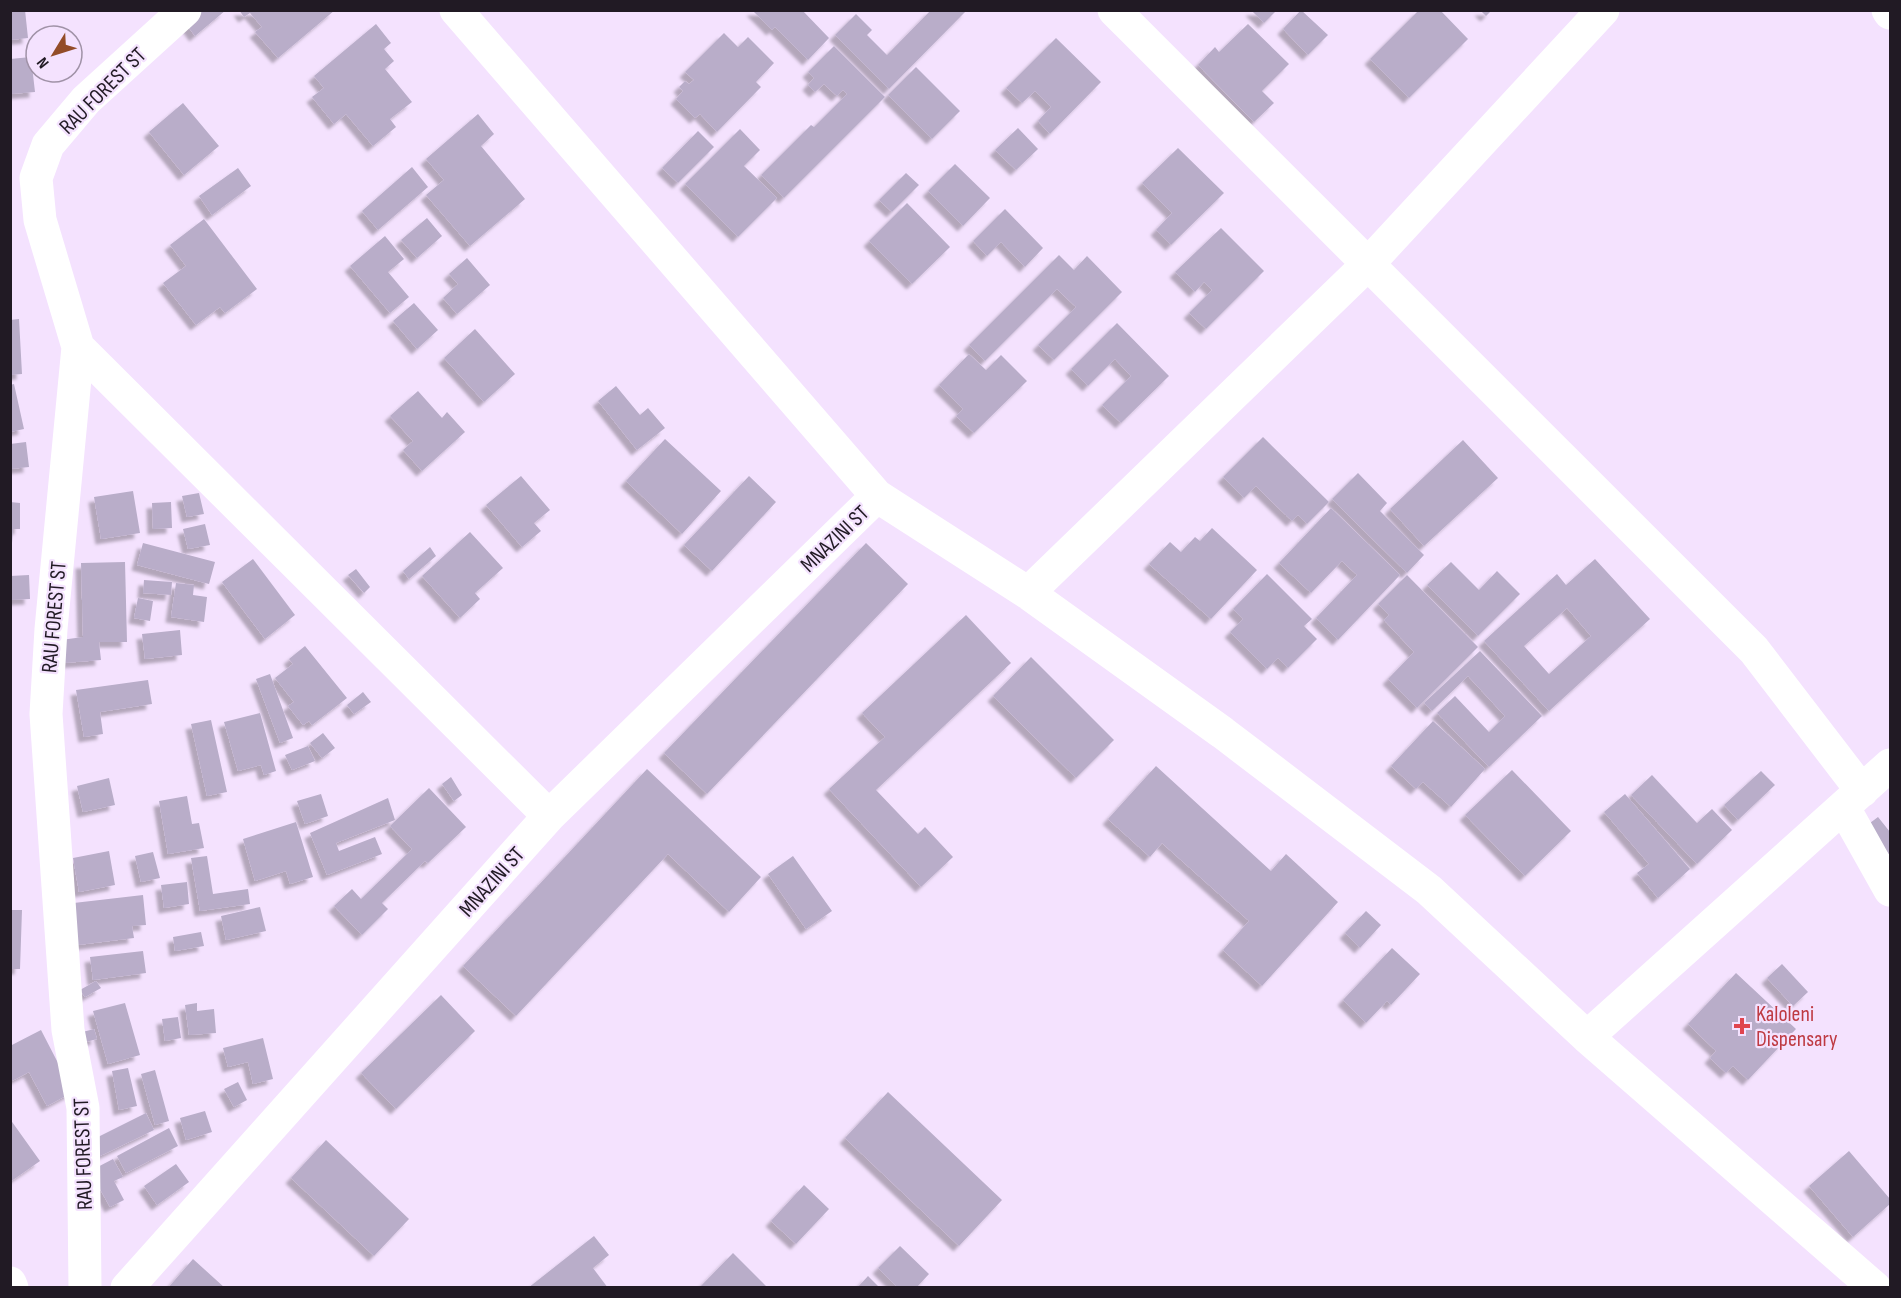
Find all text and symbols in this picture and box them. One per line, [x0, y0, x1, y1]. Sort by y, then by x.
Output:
north arrow [24, 24, 84, 84]
street label: RAU FOREST ST [54, 42, 152, 140]
text: N [33, 53, 53, 72]
street label: MNAZINI ST [795, 500, 875, 578]
street label: RAU FOREST ST [36, 560, 73, 674]
street label: MNAZINI ST [454, 841, 531, 923]
place label: Kaloleni Dispensary [1756, 1001, 1838, 1053]
marker: Kaloleni Dispensary [1733, 1017, 1751, 1035]
street label: RAU FOREST ST [68, 1097, 99, 1210]

